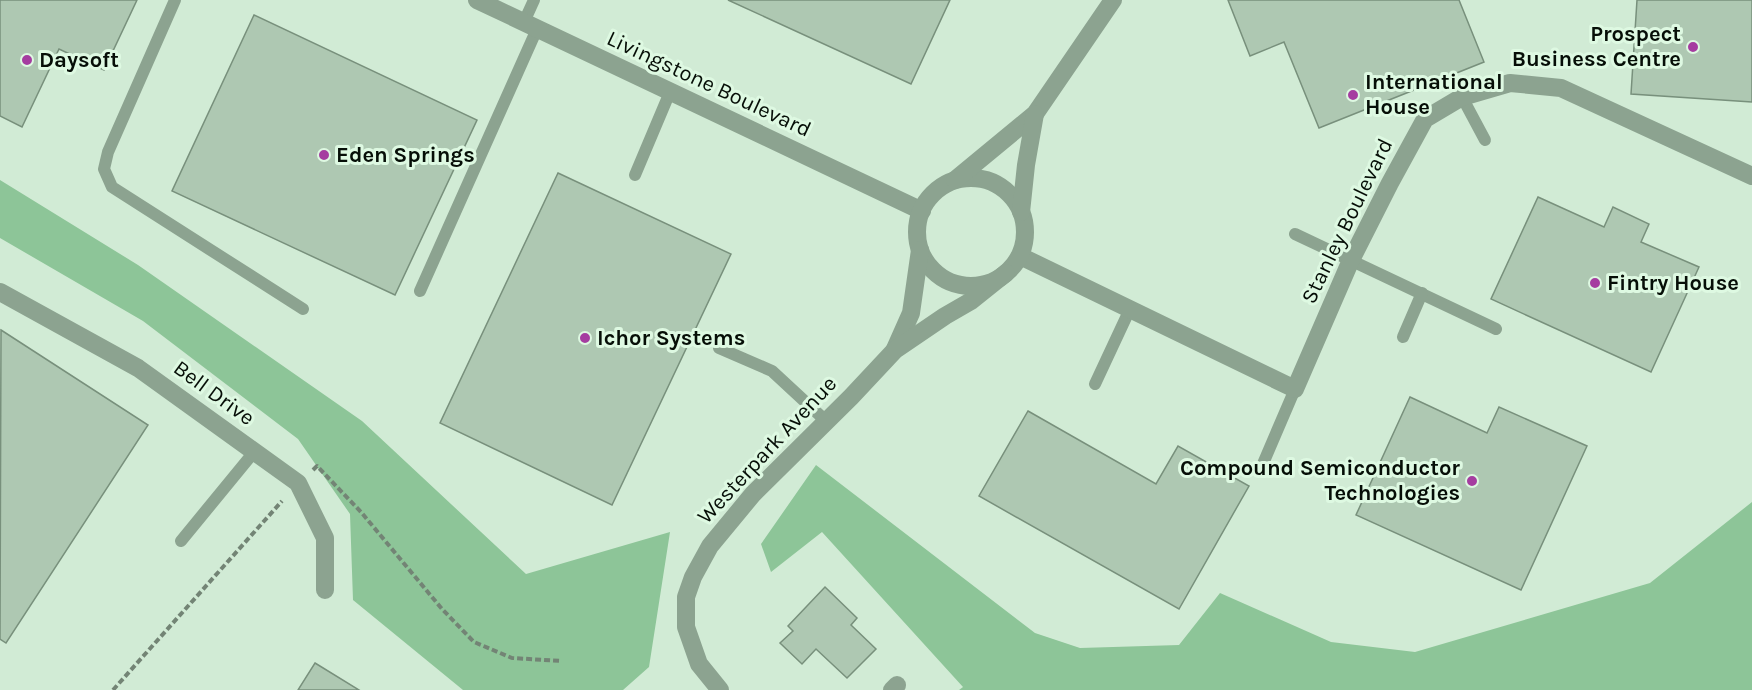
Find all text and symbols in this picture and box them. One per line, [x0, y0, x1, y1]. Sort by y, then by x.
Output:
place label: Prospect Business Centre [1512, 21, 1681, 72]
street label: Livingstone Boulevard [603, 25, 815, 143]
marker: Prospect Business Centre [1686, 40, 1700, 54]
place label: Daysoft [39, 47, 119, 73]
marker: Daysoft [20, 53, 34, 67]
place label: International House [1365, 69, 1503, 120]
marker: International House [1346, 88, 1360, 102]
street label: Stanley Boulevard [1296, 134, 1398, 308]
place label: Eden Springs [336, 142, 475, 168]
marker: Eden Springs [317, 148, 331, 162]
place label: Fintry House [1607, 270, 1739, 296]
marker: Fintry House [1588, 276, 1602, 290]
place label: Ichor Systems [597, 325, 745, 351]
marker: Ichor Systems [578, 331, 592, 345]
street label: Bell Drive [168, 355, 260, 431]
street label: Westerpark Avenue [692, 371, 842, 529]
place label: Compound Semiconductor Technologies [1180, 455, 1460, 506]
marker: Compound Semiconductor Technologies [1465, 474, 1479, 488]

